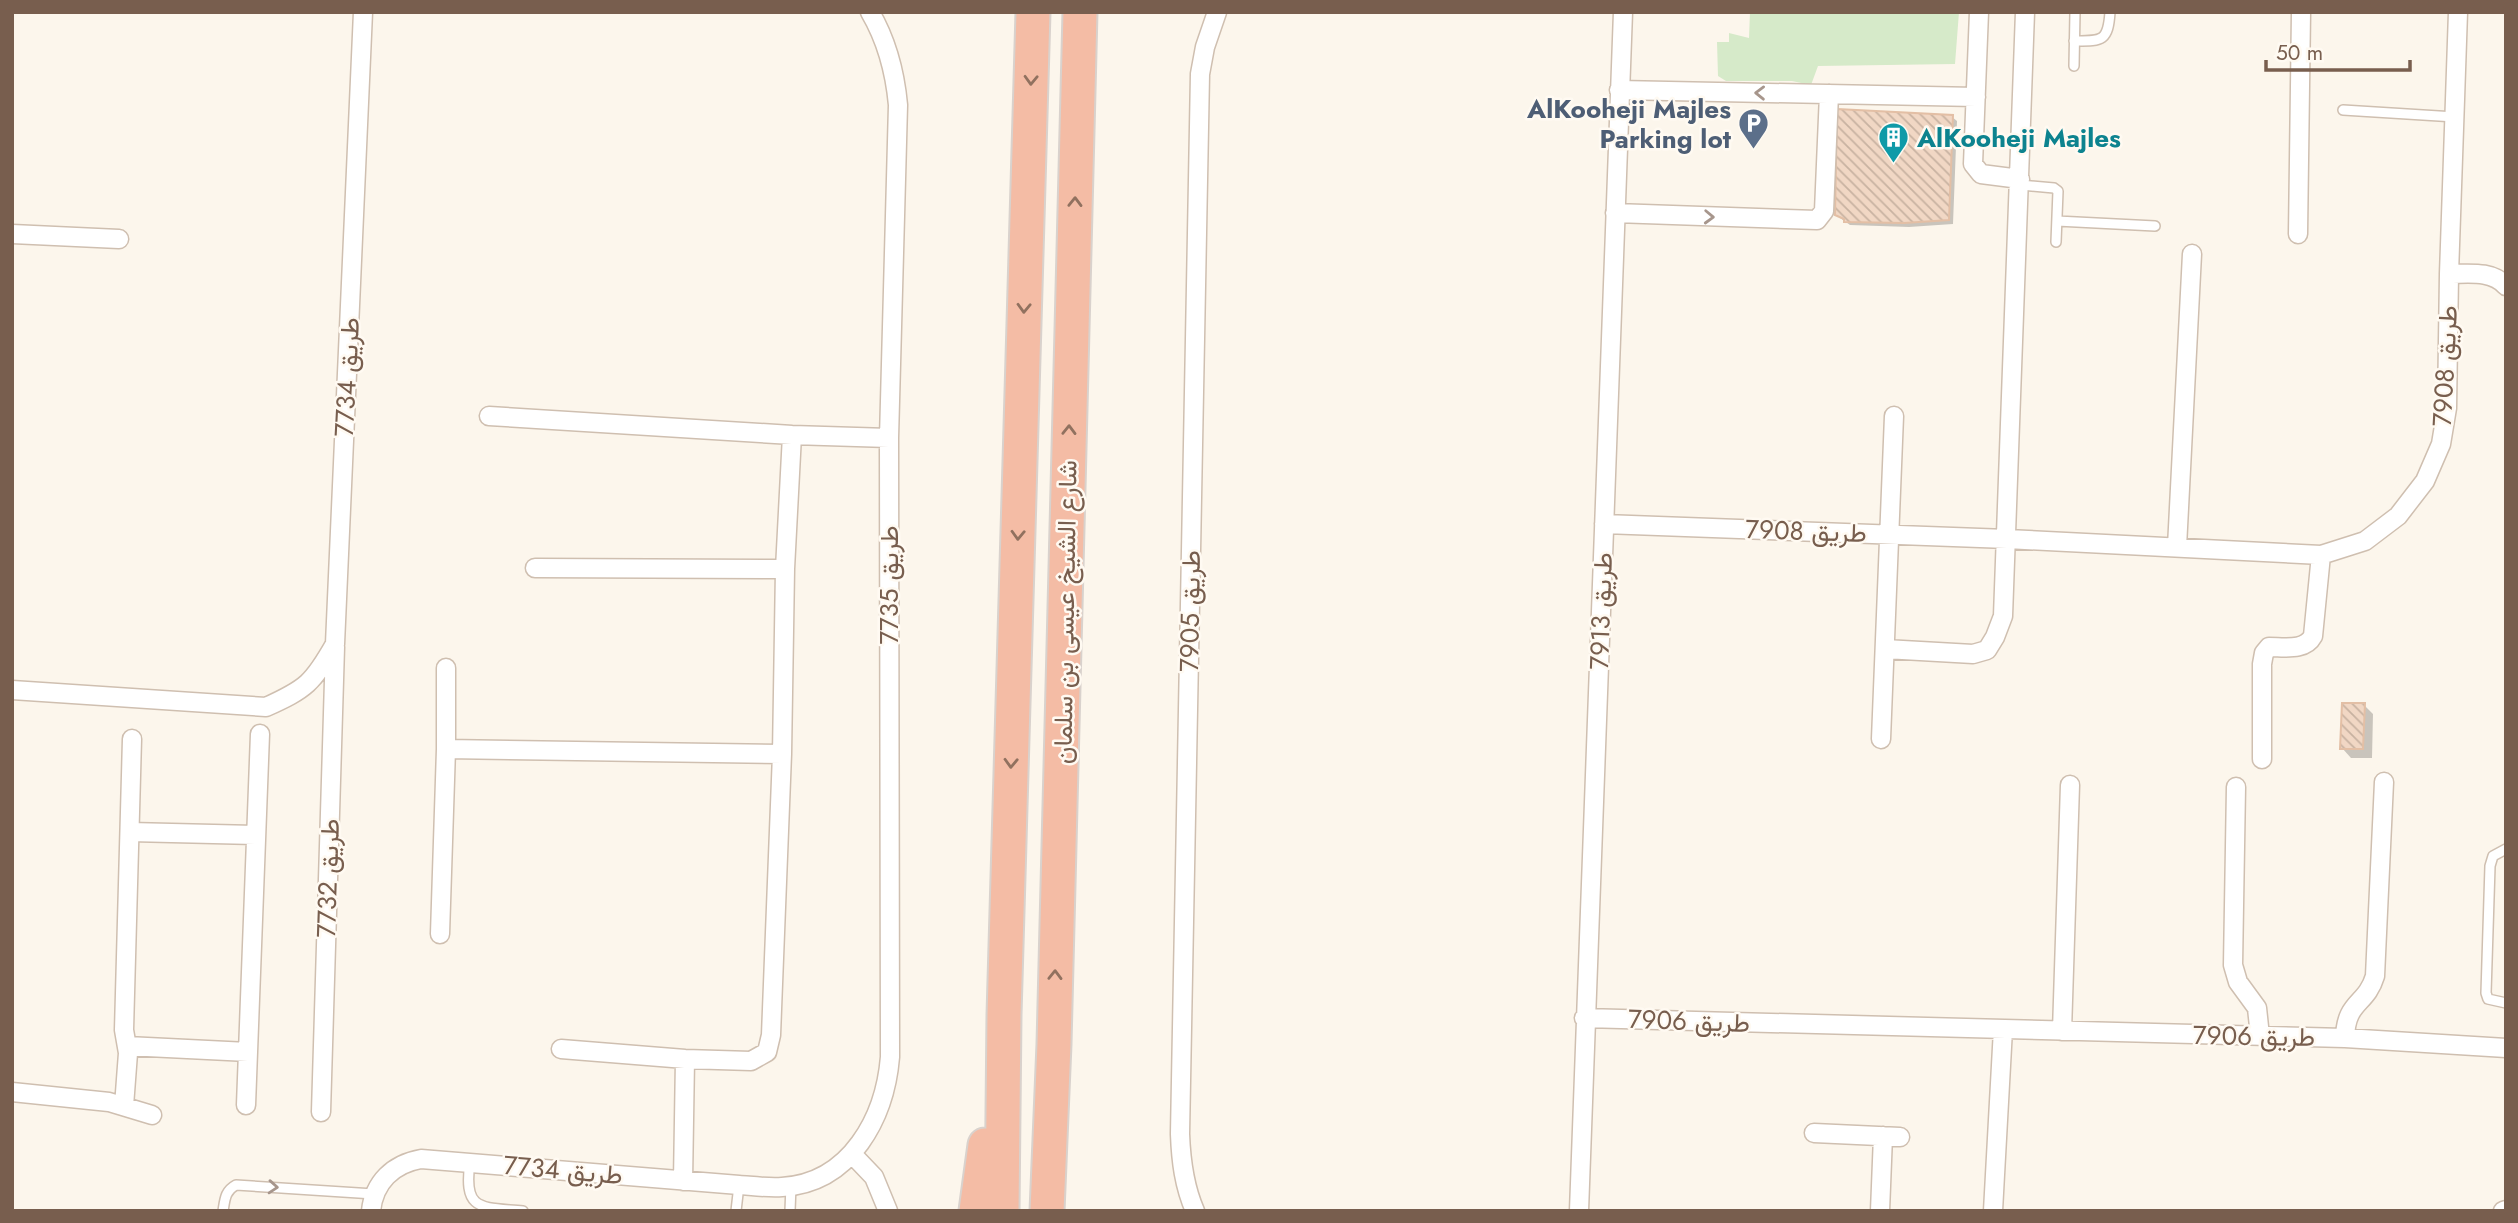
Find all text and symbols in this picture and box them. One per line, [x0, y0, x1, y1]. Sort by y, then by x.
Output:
scale bar [2266, 28, 2410, 72]
text: 50 m [2276, 38, 2323, 68]
one-way arrow [1023, 75, 1038, 86]
one-way arrow [1755, 85, 1765, 101]
place label: AlKooheji Majles Parking lot [1526, 90, 1732, 158]
parking icon: AlKooheji Majles Parking lot [1737, 107, 1771, 151]
place label: AlKooheji Majles [1916, 119, 2121, 157]
building icon: AlKooheji Majles [1877, 121, 1911, 165]
one-way arrow [1068, 196, 1083, 207]
one-way arrow [1703, 210, 1714, 225]
one-way arrow [1016, 303, 1032, 314]
street label: طريق 7908 [2423, 304, 2467, 428]
street label: طريق 7734 [325, 316, 369, 438]
one-way arrow [1062, 424, 1077, 435]
street label: شارع الشيخ عيسى بن سلمان [1043, 460, 1087, 764]
street label: طريق 7908 [1745, 510, 1867, 552]
street label: طريق 7735 [870, 525, 908, 645]
one-way arrow [1010, 530, 1025, 541]
street label: طريق 7905 [1170, 550, 1210, 672]
street label: طريق 7913 [1580, 552, 1622, 670]
one-way arrow [1003, 758, 1019, 768]
street label: طريق 7732 [307, 818, 349, 938]
one-way arrow [1048, 970, 1063, 981]
street label: طريق 7906 [1627, 1000, 1751, 1042]
street label: طريق 7906 [2193, 1016, 2315, 1056]
street label: طريق 7734 [502, 1146, 624, 1194]
one-way arrow [268, 1179, 279, 1194]

